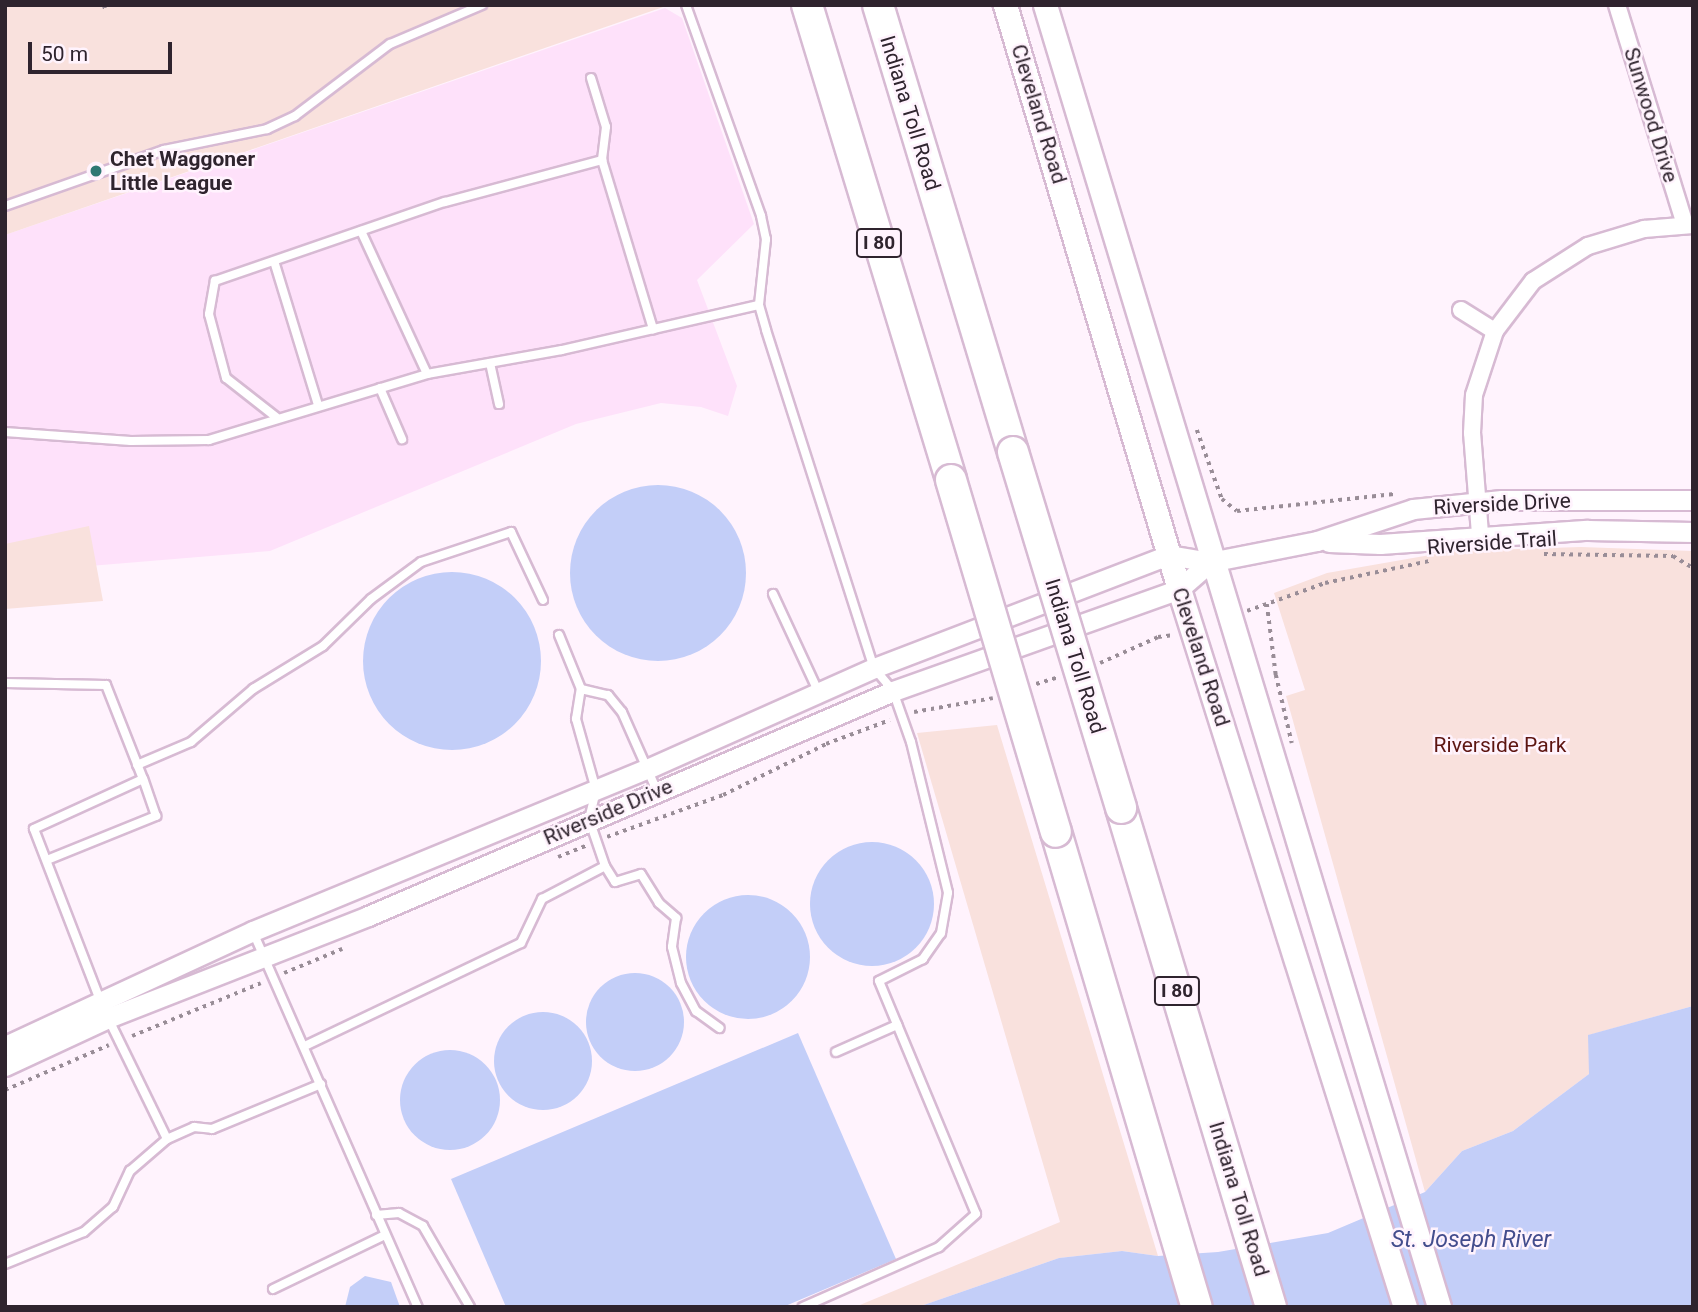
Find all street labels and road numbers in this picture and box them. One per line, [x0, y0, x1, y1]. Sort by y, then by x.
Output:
street label: Indiana Toll Road [874, 32, 946, 194]
street label: Cleveland Road [1006, 41, 1072, 187]
street label: Sunwood Drive [1619, 45, 1683, 185]
road number: I 80 [854, 228, 903, 258]
street label: Riverside Drive [1433, 488, 1571, 520]
street label: Riverside Trail [1426, 526, 1558, 560]
street label: Indiana Toll Road [1039, 575, 1111, 737]
street label: Cleveland Road [1167, 584, 1235, 730]
street label: Riverside Drive [540, 774, 676, 850]
road number: I 80 [1152, 976, 1202, 1007]
street label: Indiana Toll Road [1203, 1118, 1275, 1280]

